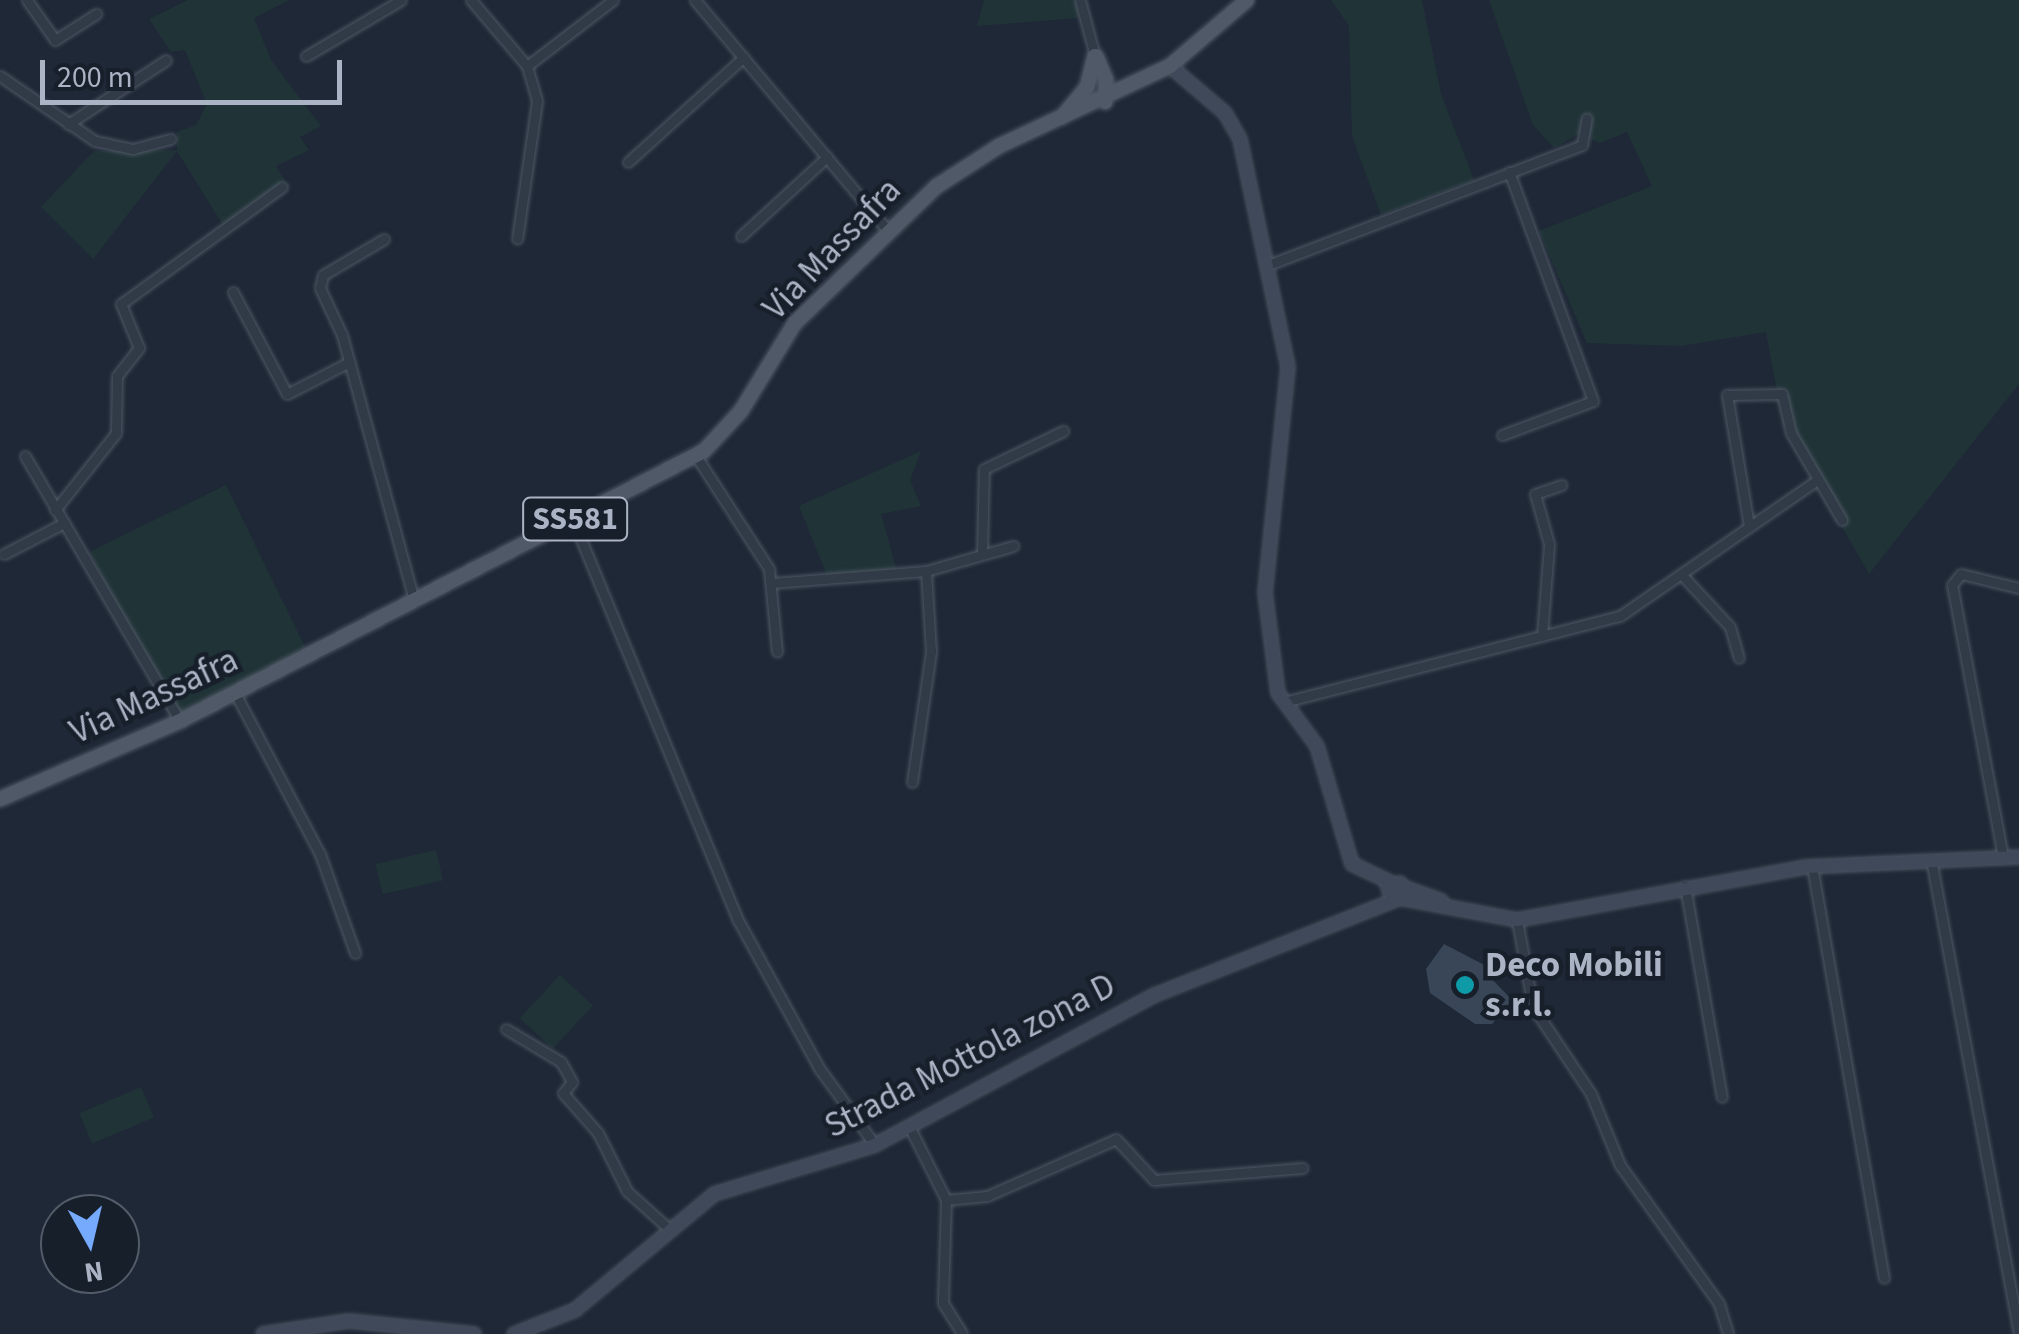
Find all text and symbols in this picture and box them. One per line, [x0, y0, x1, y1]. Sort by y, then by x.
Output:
scale bar [45, 40, 348, 102]
text: 200 m [57, 56, 133, 99]
street label: Via Massafra [754, 169, 910, 329]
road number: SS581 [520, 492, 630, 546]
street label: Via Massafra [63, 639, 245, 753]
place label: Deco Mobili s.r.l. [1485, 944, 1663, 1026]
street label: Strada Mottola zona D [818, 965, 1122, 1147]
marker: Deco Mobili s.r.l. [1454, 974, 1476, 996]
north arrow [40, 1194, 140, 1294]
text: N [82, 1251, 106, 1293]

